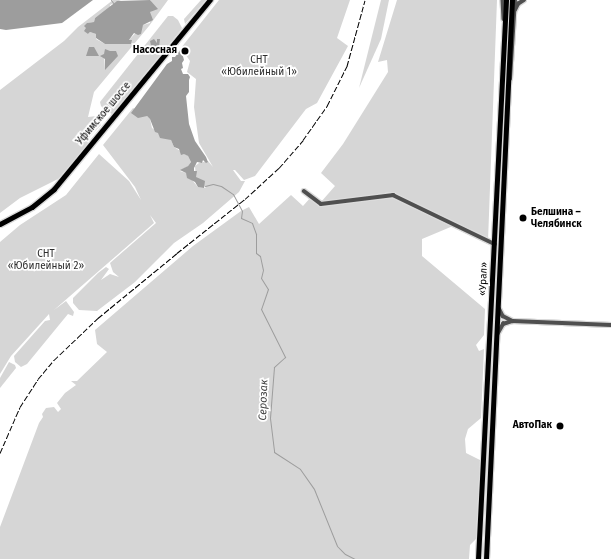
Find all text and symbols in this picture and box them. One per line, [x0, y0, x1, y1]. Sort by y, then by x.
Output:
place label: Насосная [133, 45, 177, 57]
marker: Насосная [180, 46, 190, 56]
park label: СНТ «Юбилейный 1» [221, 54, 297, 78]
street label: Уфимское шоссе [74, 80, 134, 148]
place label: Белшина – Челябинск [531, 206, 582, 230]
marker: Белшина – Челябинск [518, 213, 528, 223]
park label: СНТ «Юбилейный 2» [8, 248, 84, 272]
street label: «Урал» [477, 262, 491, 296]
water label: Серозак [257, 379, 271, 421]
place label: АвтоПак [513, 420, 552, 432]
marker: АвтоПак [555, 421, 565, 431]

